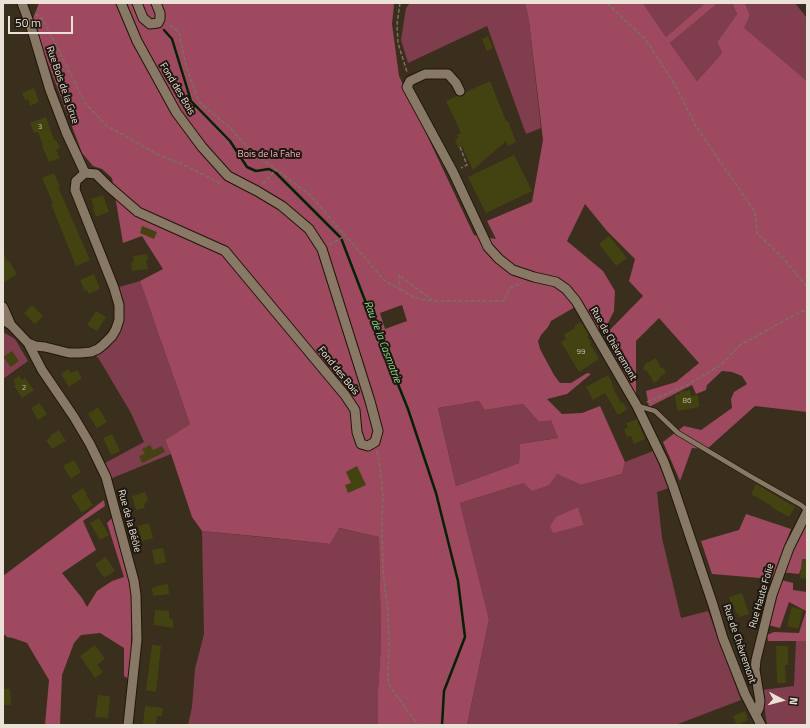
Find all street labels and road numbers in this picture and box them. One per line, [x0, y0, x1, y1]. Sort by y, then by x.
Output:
street label: Rue Bois de la Grue [43, 45, 81, 125]
street label: Fond des Bois [157, 61, 197, 117]
street label: Rue de Chèvremont [587, 305, 639, 383]
street label: Fond des Bois [315, 344, 361, 398]
street label: Rue de la Béôle [115, 488, 143, 554]
street label: Rue Haute Folie [747, 562, 777, 630]
street label: Rue de Chèvremont [720, 603, 758, 685]

